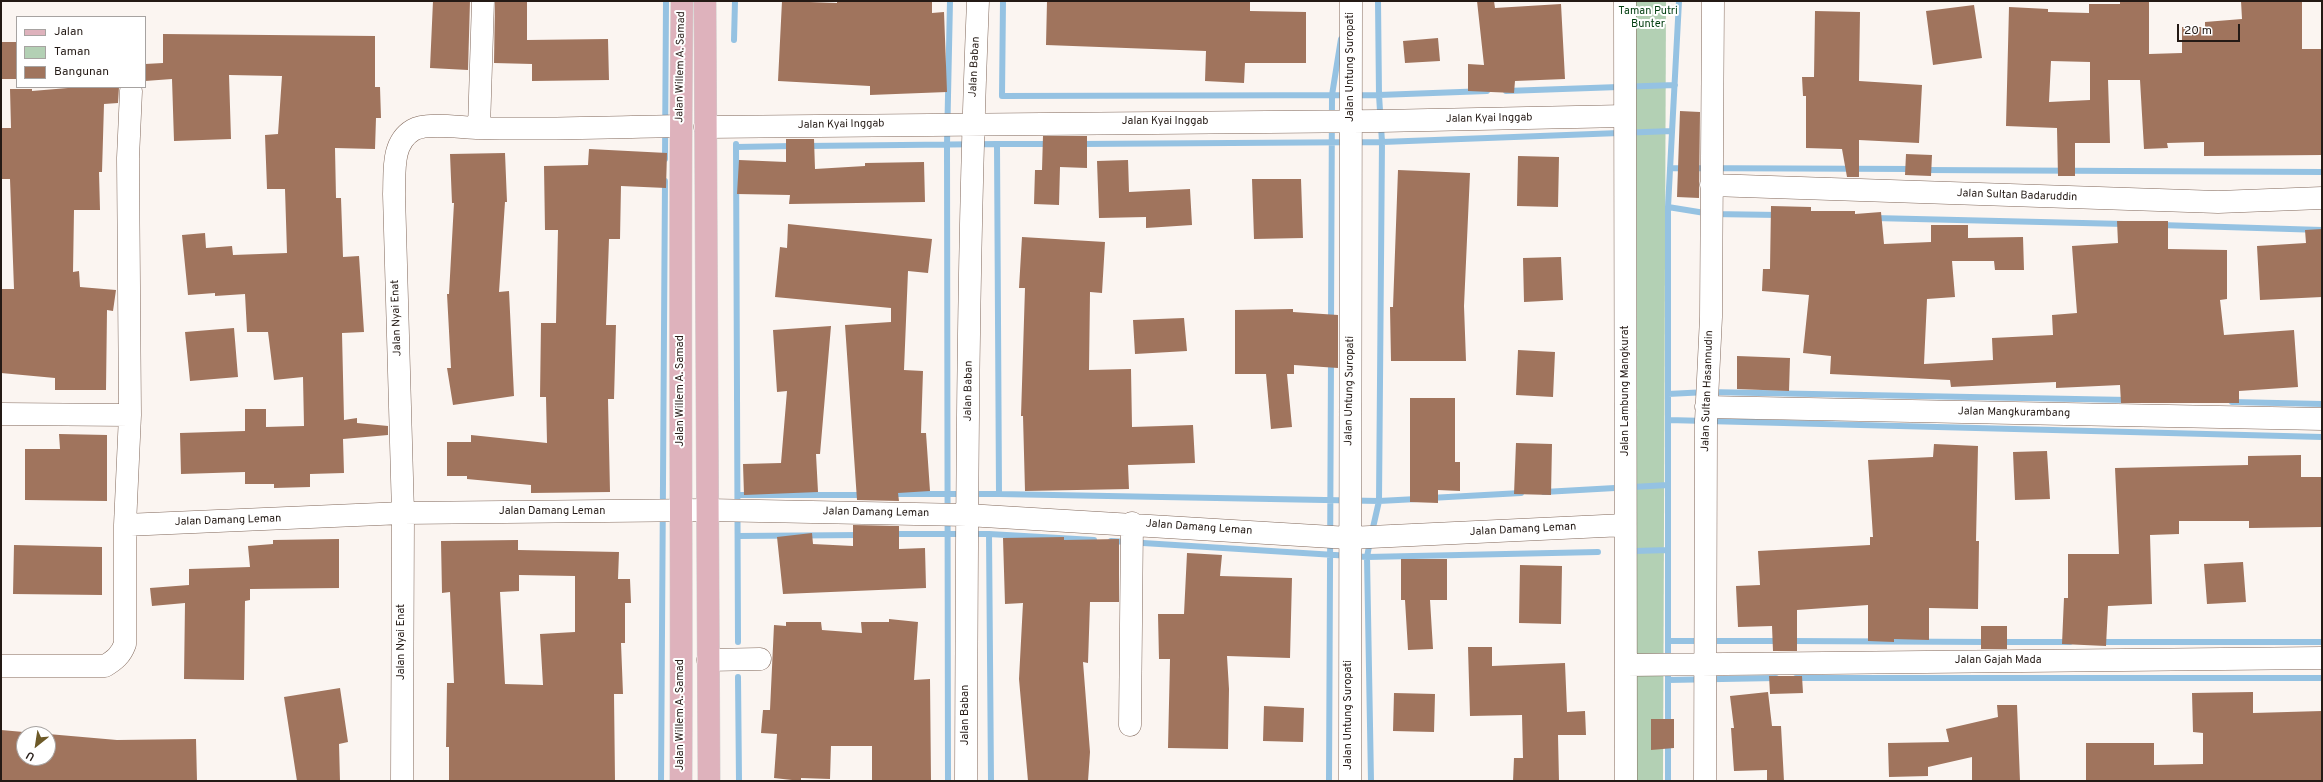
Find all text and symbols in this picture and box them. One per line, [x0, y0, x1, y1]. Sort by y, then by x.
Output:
park label: Taman Putri Bunter [1618, 5, 1678, 31]
street label: Jalan Willem A. Samad [673, 11, 689, 123]
street label: Jalan Untung Suropati [1344, 12, 1358, 122]
legend [16, 16, 146, 88]
scale bar [2179, 16, 2242, 42]
text: 20 m [2184, 23, 2212, 39]
text: Jalan [54, 24, 83, 40]
street label: Jalan Baban [967, 36, 983, 98]
text: Taman [54, 44, 90, 60]
text: Bangunan [54, 64, 109, 80]
street label: Jalan Kyai Inggab [1445, 112, 1533, 126]
street label: Jalan Kyai Inggab [1122, 115, 1208, 129]
street label: Jalan Kyai Inggab [797, 118, 885, 132]
street label: Jalan Sultan Badaruddin [1956, 187, 2078, 205]
street label: Jalan Nyai Enat [389, 280, 405, 356]
street label: Jalan Lambung Mangkurat [1619, 325, 1633, 457]
street label: Jalan Sultan Hasannudin [1699, 330, 1717, 452]
street label: Jalan Willem A. Samad [674, 335, 688, 447]
street label: Jalan Untung Suropati [1342, 336, 1358, 446]
street label: Jalan Baban [962, 360, 976, 422]
street label: Jalan Mangkurambang [1958, 405, 2070, 421]
street label: Jalan Damang Leman [499, 505, 605, 519]
street label: Jalan Damang Leman [823, 505, 929, 521]
street label: Jalan Damang Leman [174, 513, 282, 529]
street label: Jalan Damang Leman [1145, 518, 1253, 538]
street label: Jalan Damang Leman [1469, 521, 1577, 539]
street label: Jalan Nyai Enat [395, 604, 409, 680]
street label: Jalan Gajah Mada [1955, 654, 2041, 668]
street label: Jalan Willem A. Samad [674, 659, 688, 771]
street label: Jalan Untung Suropati [1342, 660, 1356, 770]
street label: Jalan Baban [959, 685, 973, 745]
north arrow [16, 726, 56, 766]
text: U [24, 748, 37, 764]

